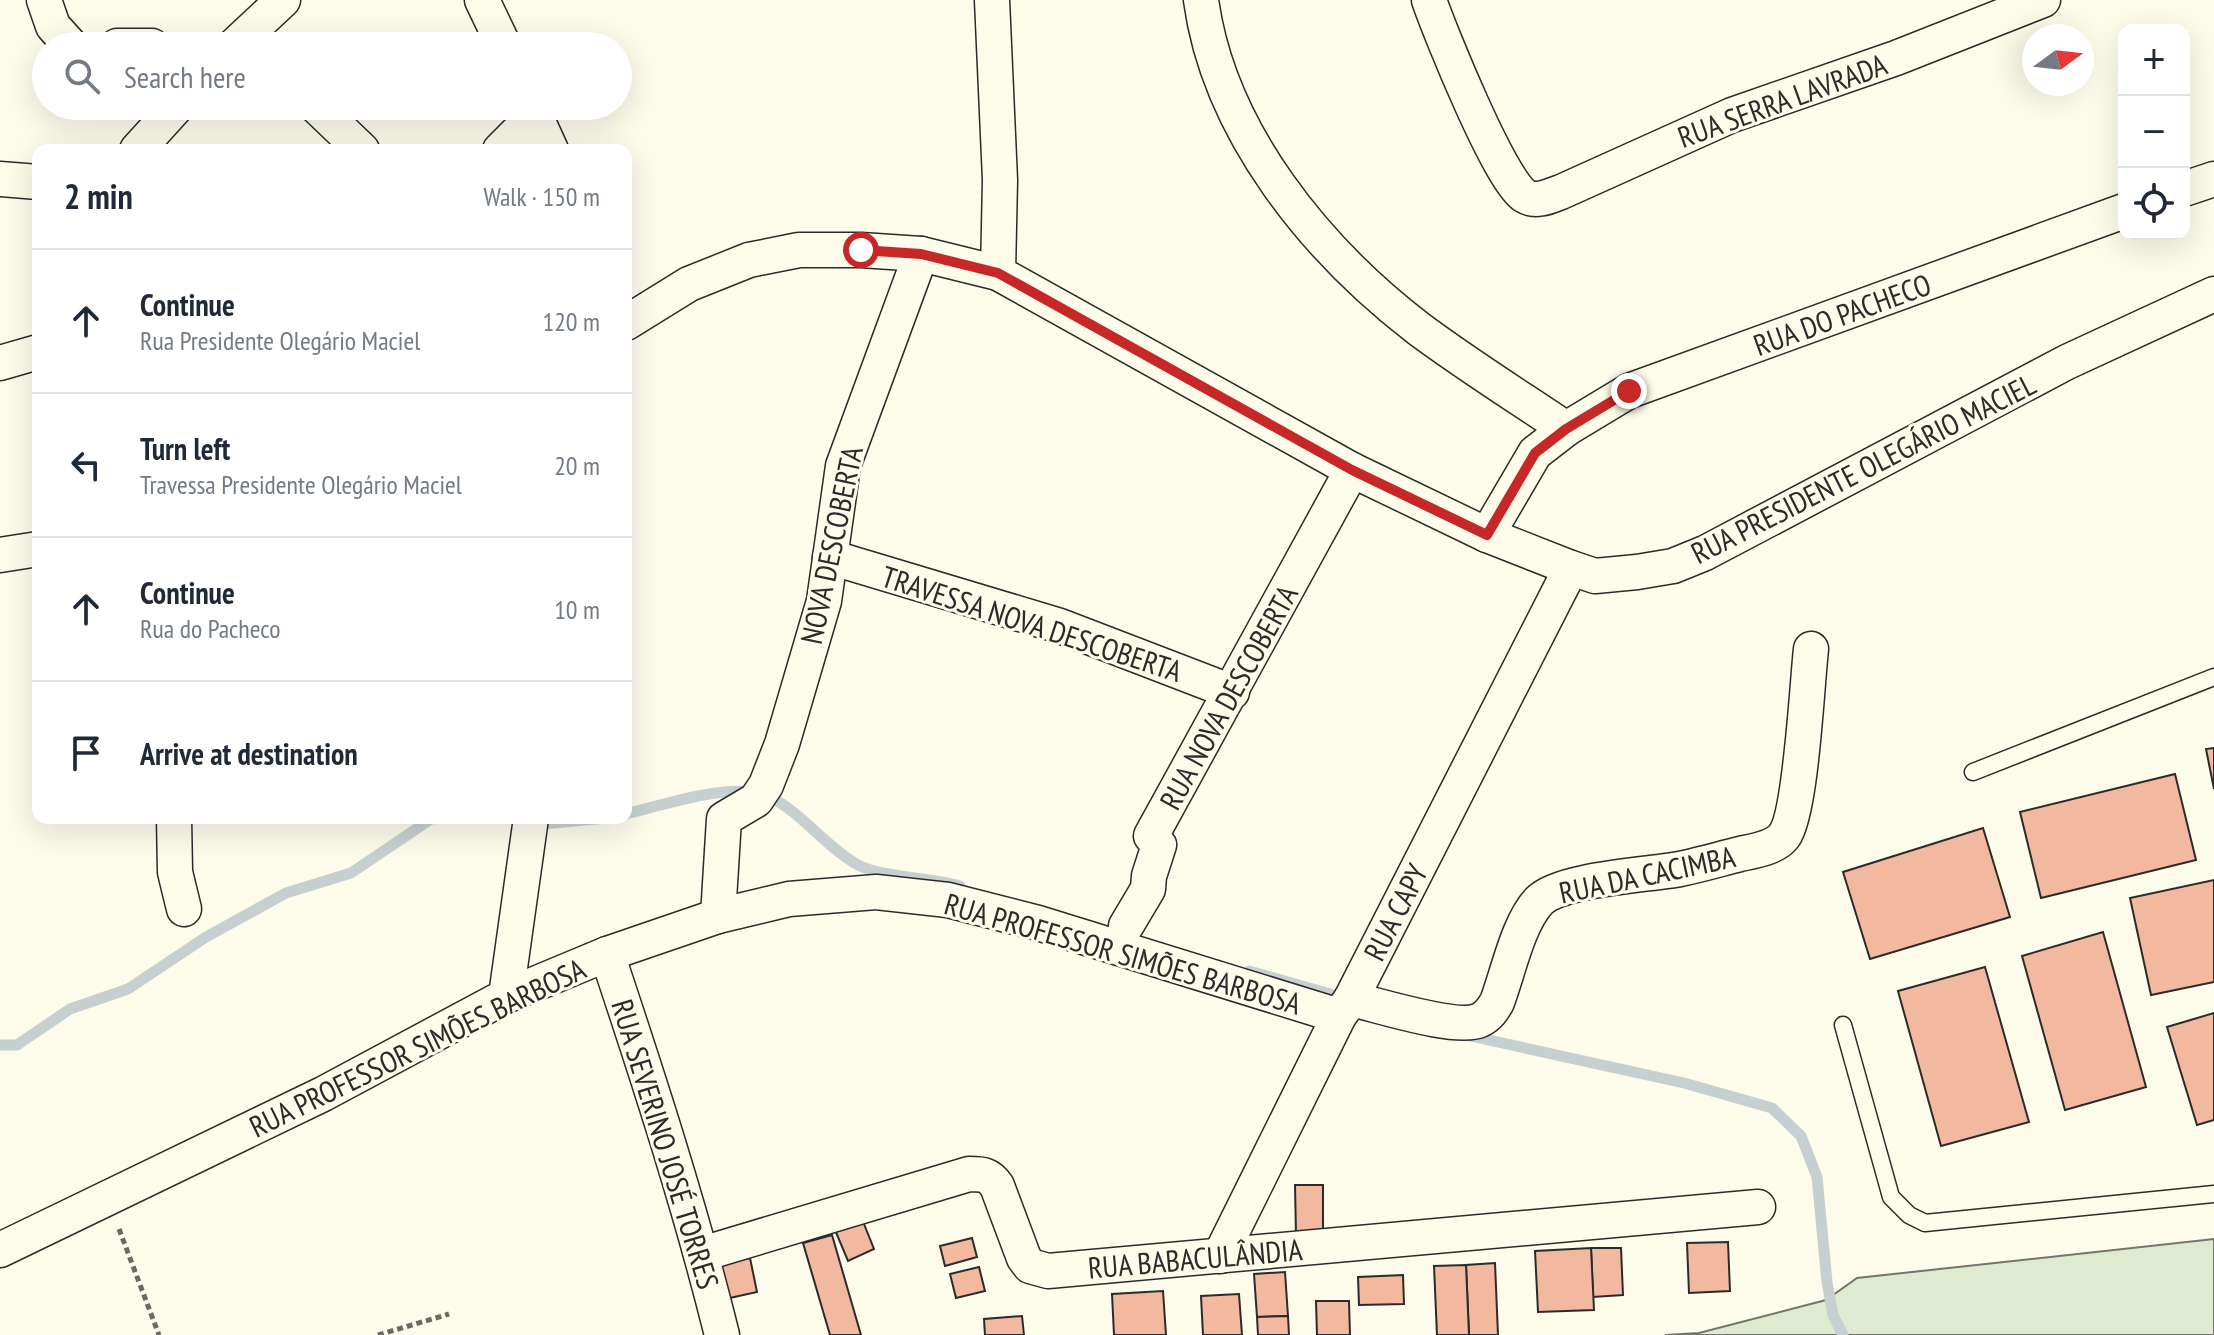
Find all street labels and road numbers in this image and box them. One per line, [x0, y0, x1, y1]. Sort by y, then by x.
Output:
street label: RUA SERRA LAVRADA [1672, 44, 1893, 156]
street label: RUA DO PACHECO [1748, 264, 1936, 364]
street label: RUA PRESIDENTE OLEGÁRIO MACIEL [1684, 364, 2042, 572]
street label: NOVA DESCOBERTA [791, 442, 871, 647]
street label: TRAVESSA NOVA DESCOBERTA [877, 556, 1188, 690]
street label: RUA NOVA DESCOBERTA [1150, 577, 1306, 816]
street label: RUA DA CACIMBA [1555, 836, 1739, 912]
street label: RUA CAPY [1354, 857, 1436, 967]
street label: RUA PROFESSOR SIMÕES BARBOSA [940, 883, 1307, 1023]
street label: RUA PROFESSOR SIMÕES BARBOSA [243, 948, 592, 1145]
street label: RUA SEVERINO JOSÉ TORRES [603, 995, 729, 1293]
street label: RUA BABACULÂNDIA [1086, 1229, 1305, 1287]

